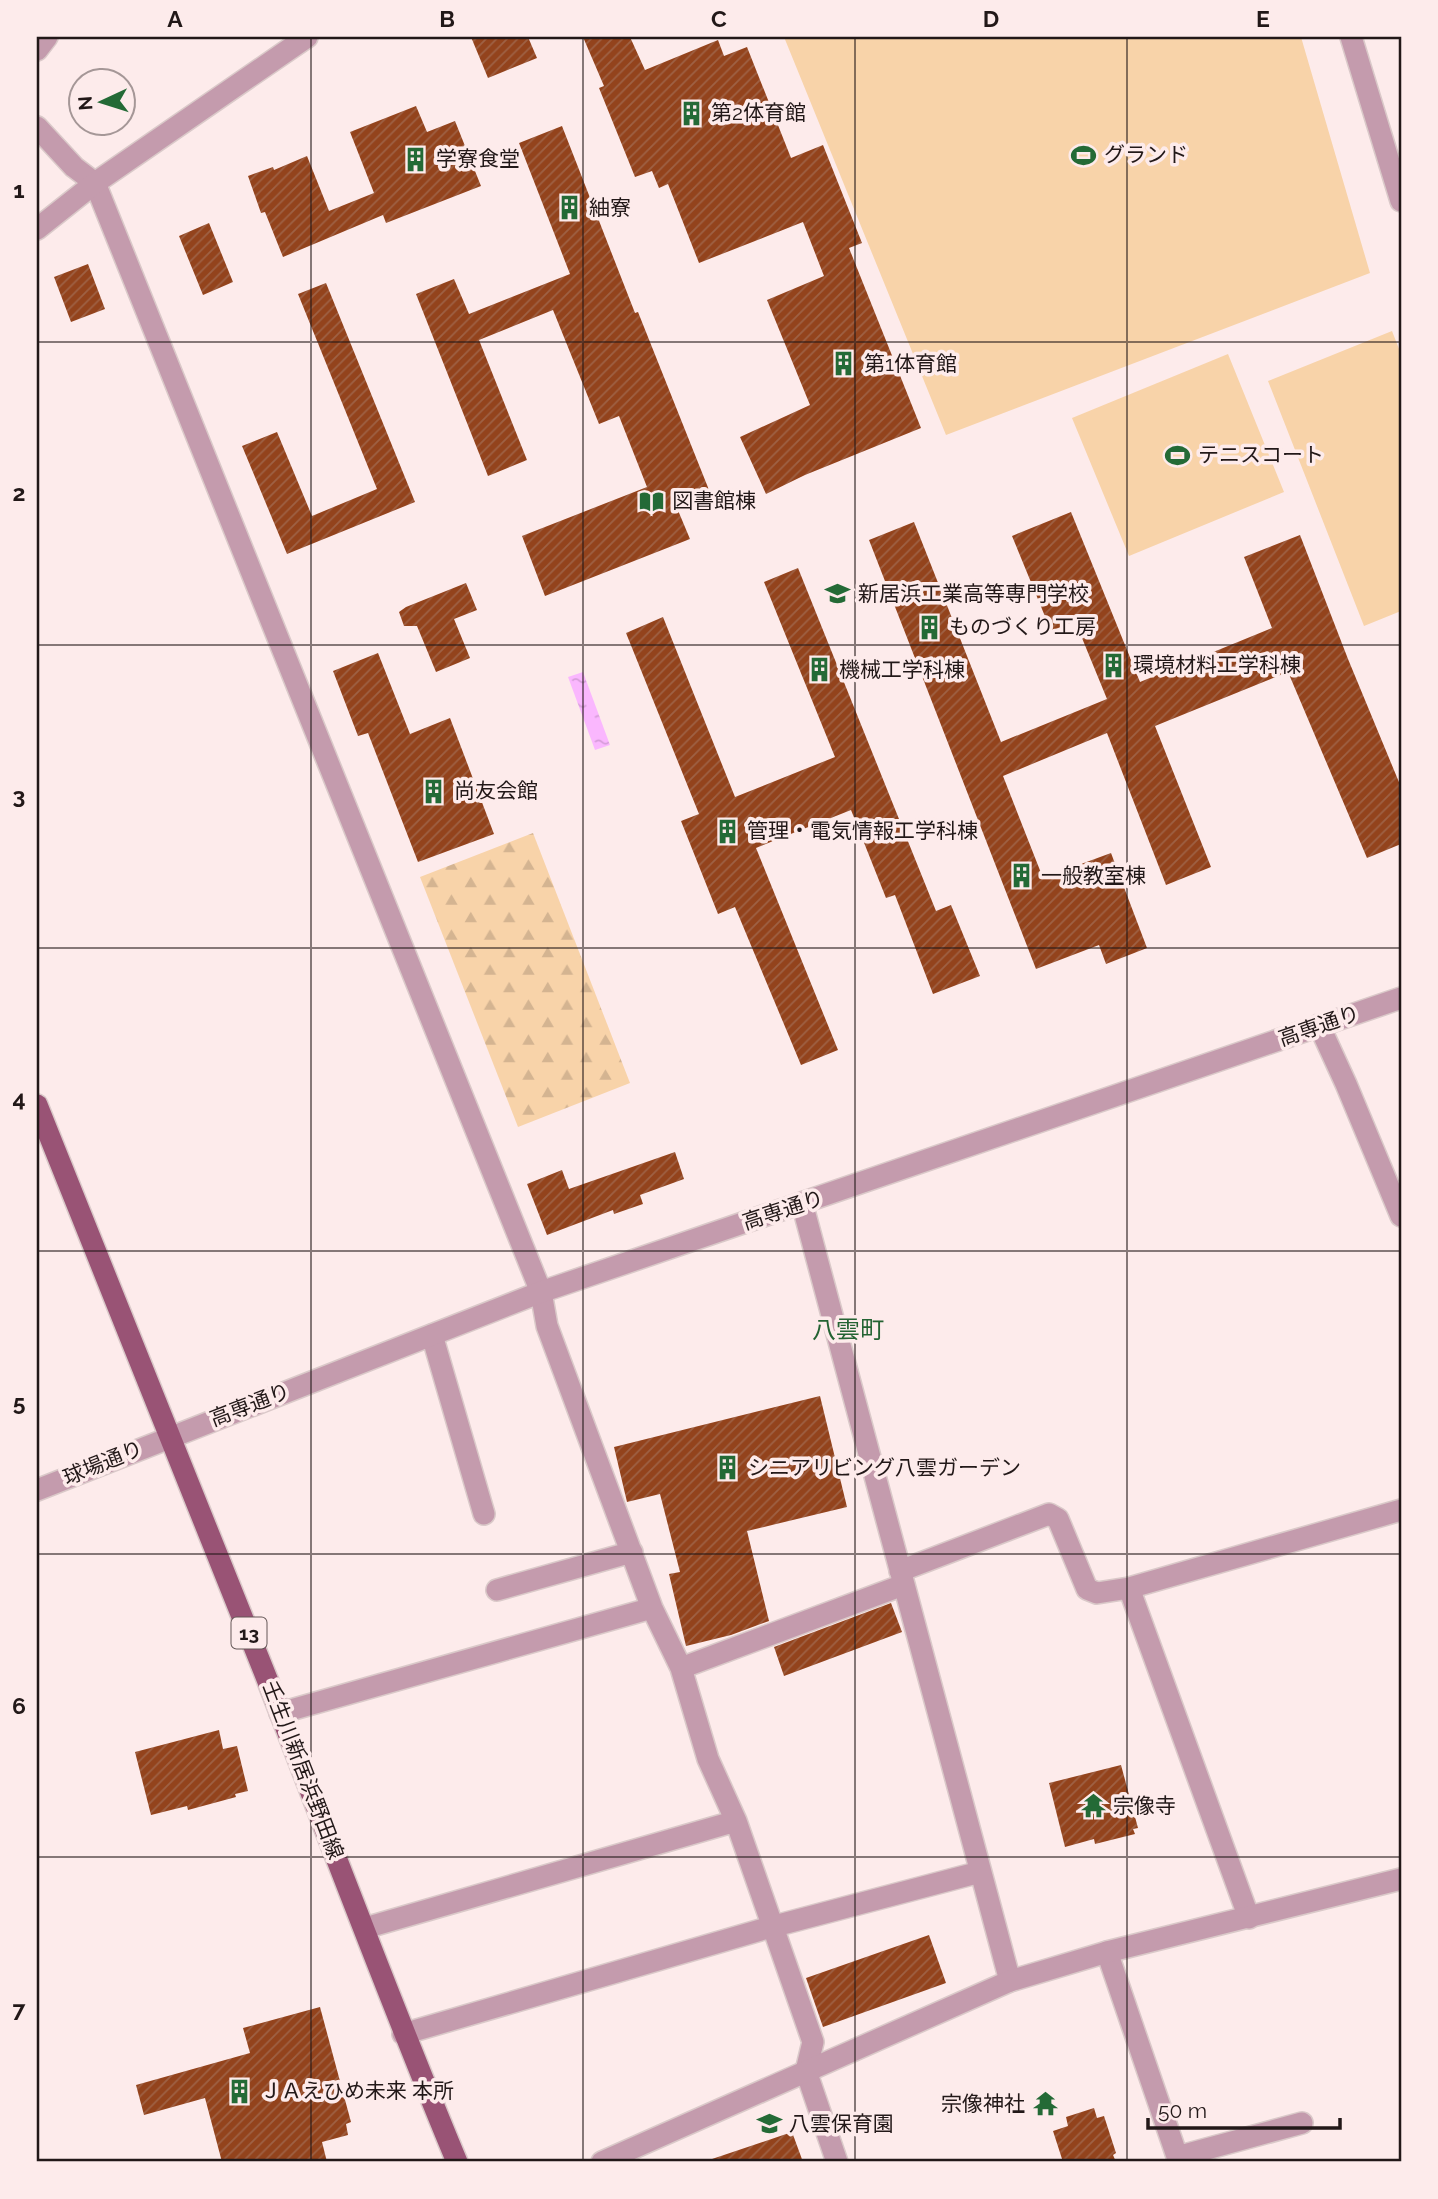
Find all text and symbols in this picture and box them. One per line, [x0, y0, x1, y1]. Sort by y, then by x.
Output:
text: A [167, 5, 183, 32]
text: B [439, 5, 455, 32]
text: C [711, 5, 727, 32]
text: D [983, 5, 999, 32]
text: E [1256, 5, 1270, 32]
north arrow [66, 66, 136, 136]
text: N [74, 95, 97, 111]
building icon: 第2体育館 [677, 99, 705, 127]
place label: 第2体育館 [711, 100, 806, 125]
sports icon: グランド [1070, 141, 1098, 169]
place label: グランド [1104, 142, 1188, 167]
building icon: 学寮食堂 [402, 145, 430, 173]
place label: 学寮食堂 [436, 146, 520, 171]
text: 1 [13, 176, 25, 203]
building icon: 紬寮 [555, 194, 583, 222]
place label: 紬寮 [589, 195, 631, 220]
building icon: 第1体育館 [830, 350, 858, 378]
place label: 第1体育館 [864, 351, 957, 376]
sports icon: テニスコート [1164, 441, 1192, 469]
place label: テニスコート [1198, 442, 1324, 467]
text: 2 [13, 479, 25, 506]
library icon: 図書館棟 [638, 487, 666, 515]
place label: 図書館棟 [672, 488, 756, 513]
school or university icon: 新居浜工業高等専門学校 [824, 580, 852, 608]
place label: 新居浜工業高等専門学校 [858, 581, 1089, 606]
building icon: ものづくり工房 [915, 613, 943, 641]
place label: ものづくり工房 [949, 614, 1096, 639]
building icon: 環境材料工学科棟 [1099, 651, 1127, 679]
place label: 環境材料工学科棟 [1133, 652, 1301, 677]
building icon: 機械工学科棟 [805, 656, 833, 684]
place label: 機械工学科棟 [839, 657, 965, 682]
building icon: 尚友会館 [420, 777, 448, 805]
place label: 尚友会館 [454, 778, 538, 803]
text: 3 [13, 782, 25, 809]
building icon: 管理・電気情報工学科棟 [713, 817, 741, 845]
place label: 管理・電気情報工学科棟 [747, 818, 978, 843]
building icon: 一般教室棟 [1007, 862, 1035, 890]
place label: 一般教室棟 [1041, 863, 1146, 888]
street label: 高専通り [1275, 1000, 1363, 1051]
text: 4 [12, 1085, 26, 1112]
street label: 高専通り [739, 1185, 827, 1234]
district label: 八雲町 [812, 1315, 884, 1344]
street label: 高専通り [206, 1378, 294, 1431]
text: 5 [13, 1389, 26, 1416]
street label: 球場通り [59, 1435, 146, 1490]
building icon: シニアリビング八雲ガーデン [714, 1454, 742, 1482]
place label: シニアリビング八雲ガーデン [748, 1455, 1021, 1480]
road number: 13 [232, 1618, 266, 1648]
street label: 壬生川新居浜野田線 [258, 1677, 349, 1863]
text: 6 [12, 1692, 26, 1719]
temple icon: 宗像寺 [1079, 1792, 1107, 1820]
place label: 宗像寺 [1113, 1793, 1176, 1818]
text: 7 [13, 1995, 26, 2022]
building icon: ＪＡえひめ未来 本所 [226, 2077, 254, 2105]
place label: ＪＡえひめ未来 本所 [260, 2078, 454, 2103]
scale bar [1148, 2087, 1340, 2131]
temple icon: 宗像神社 [1031, 2090, 1059, 2118]
place label: 宗像神社 [941, 2091, 1025, 2116]
text: 50 m [1158, 2098, 1207, 2123]
school or university icon: 八雲保育園 [755, 2110, 783, 2138]
place label: 八雲保育園 [789, 2111, 894, 2136]

